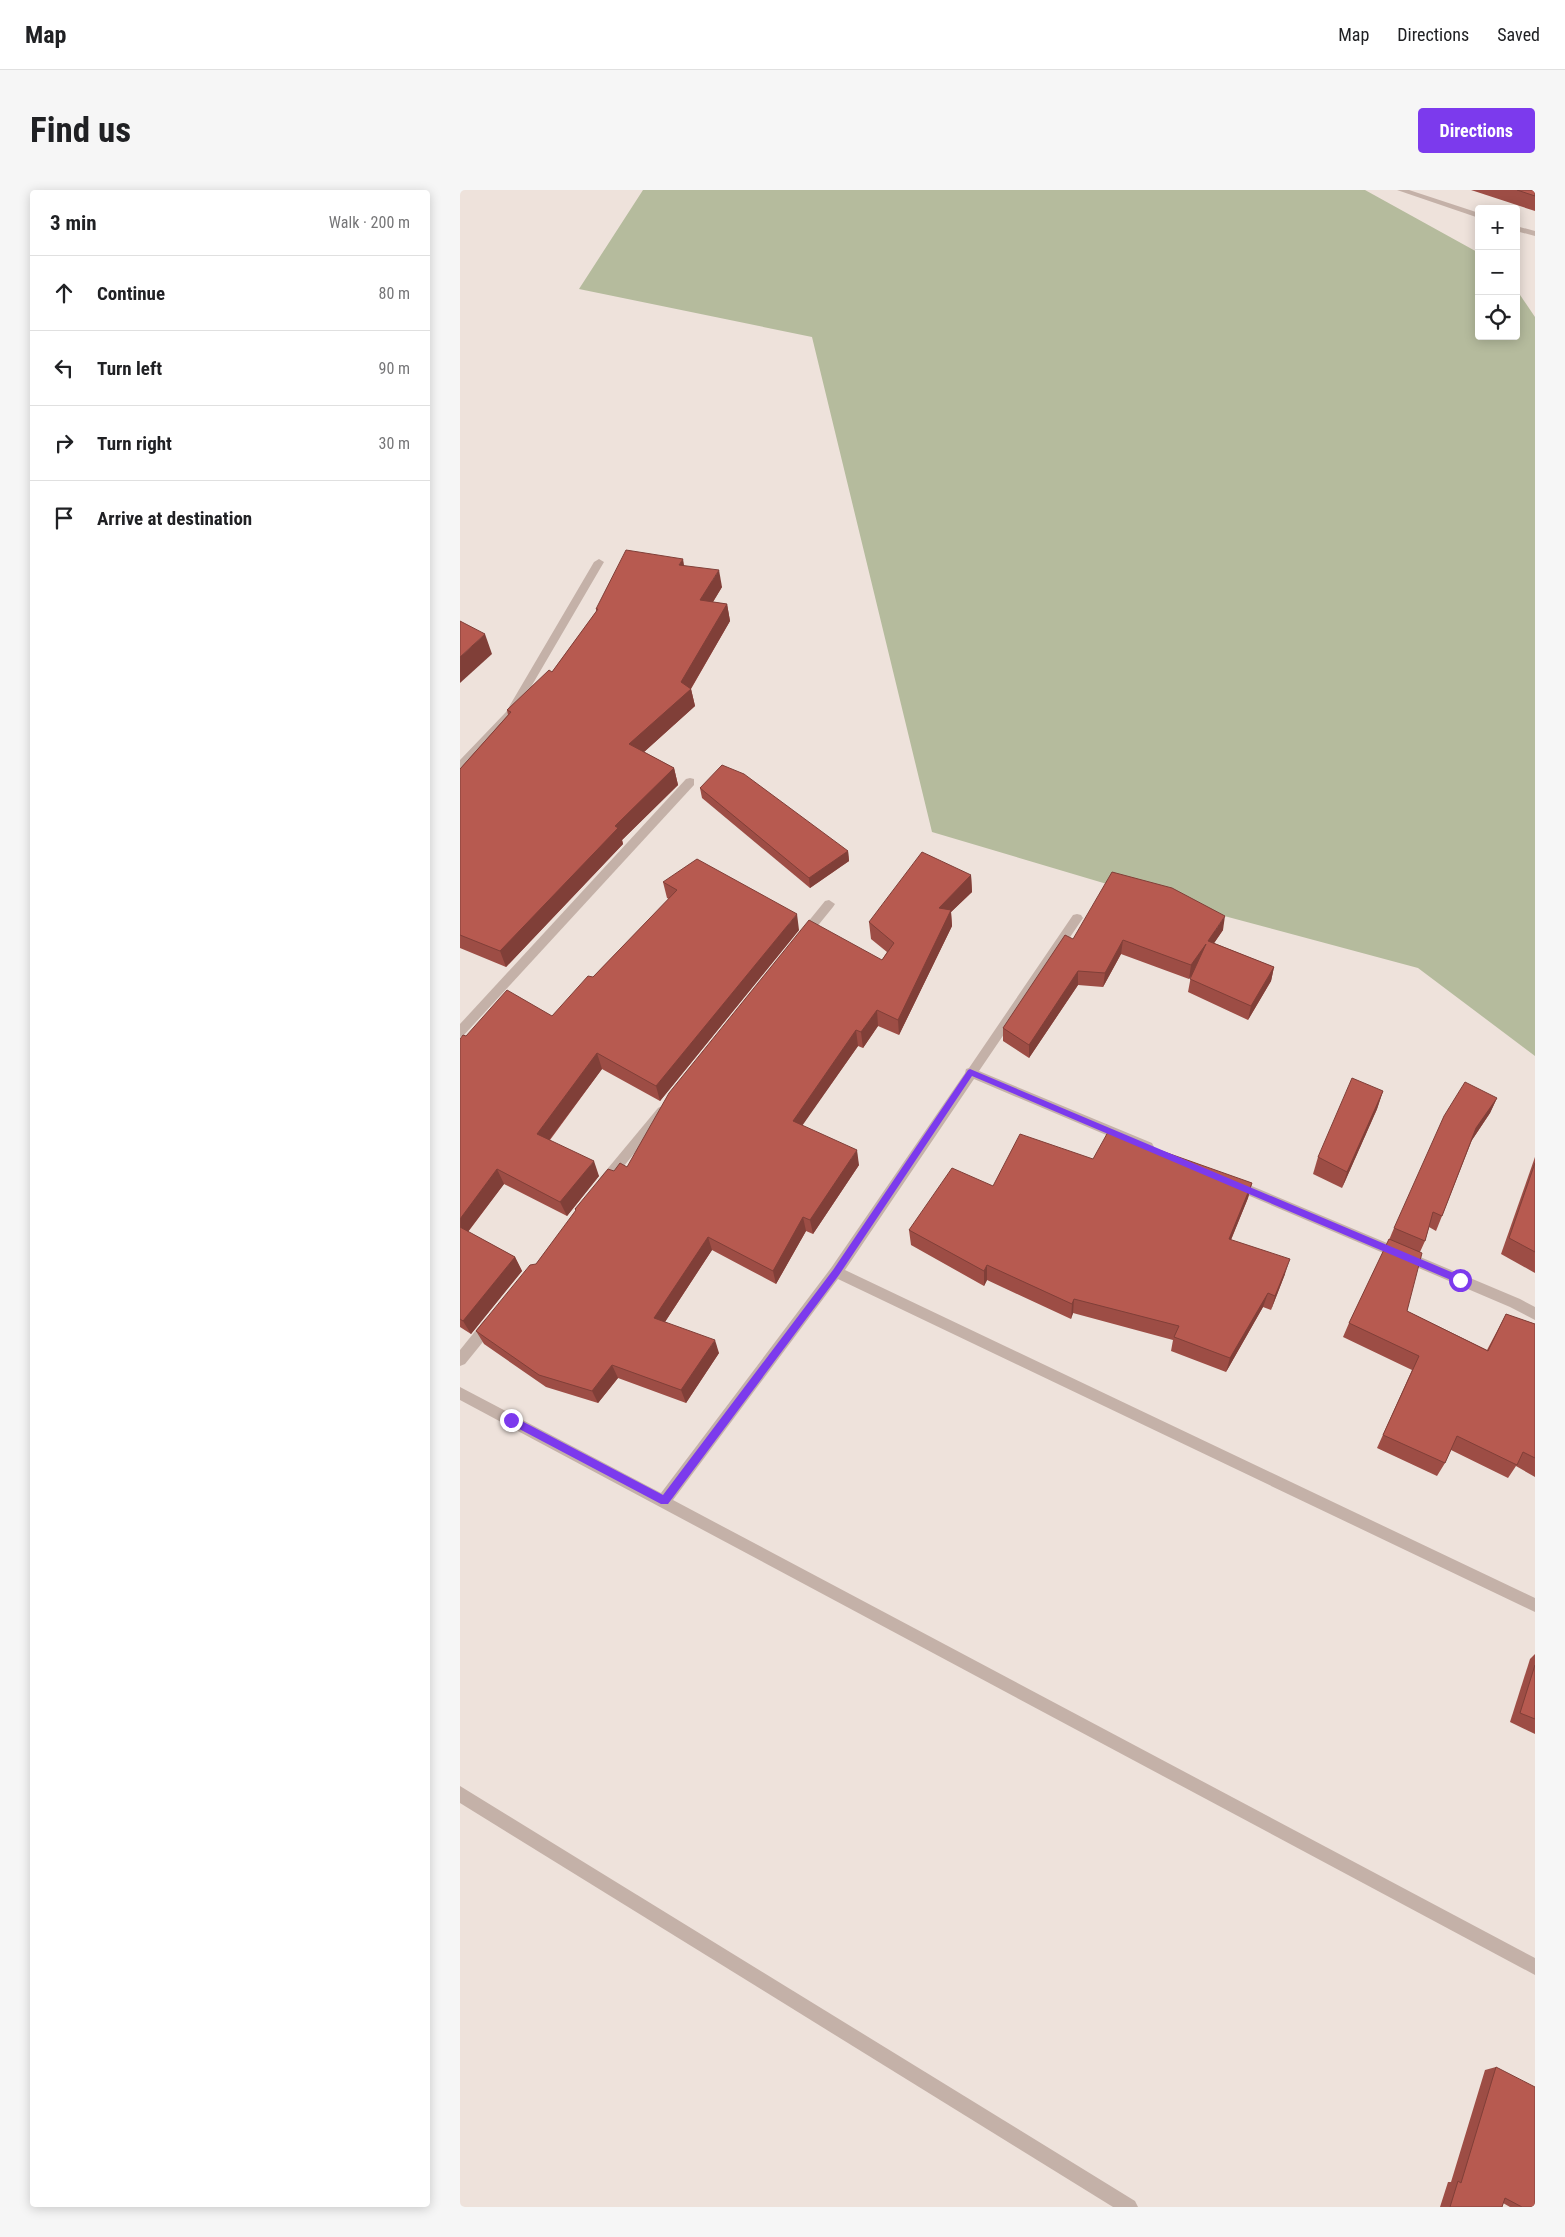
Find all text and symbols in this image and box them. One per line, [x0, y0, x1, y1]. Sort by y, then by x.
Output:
text: Map [25, 21, 66, 49]
text: Map [1338, 24, 1369, 45]
text: Directions [1397, 24, 1469, 45]
text: Saved [1497, 24, 1540, 45]
button: Directions [1418, 108, 1535, 153]
text: Find us [30, 110, 131, 151]
map controls [1475, 205, 1520, 340]
button: + [1475, 205, 1520, 250]
text: 3 min [50, 211, 97, 235]
text: Walk · 200 m [329, 213, 410, 232]
button: − [1475, 250, 1520, 295]
icon: ahead [50, 279, 78, 307]
text: Continue [97, 282, 165, 305]
text: 80 m [378, 284, 410, 303]
button: locate [1475, 295, 1520, 340]
icon: left [50, 354, 78, 382]
text: Turn left [97, 357, 162, 380]
text: 90 m [378, 359, 410, 378]
icon: right [50, 429, 78, 457]
text: Turn right [97, 432, 172, 455]
text: 30 m [378, 434, 410, 453]
icon: arrive [50, 504, 78, 532]
text: Arrive at destination [97, 507, 252, 530]
route start [1449, 1269, 1472, 1292]
route end [500, 1409, 523, 1432]

